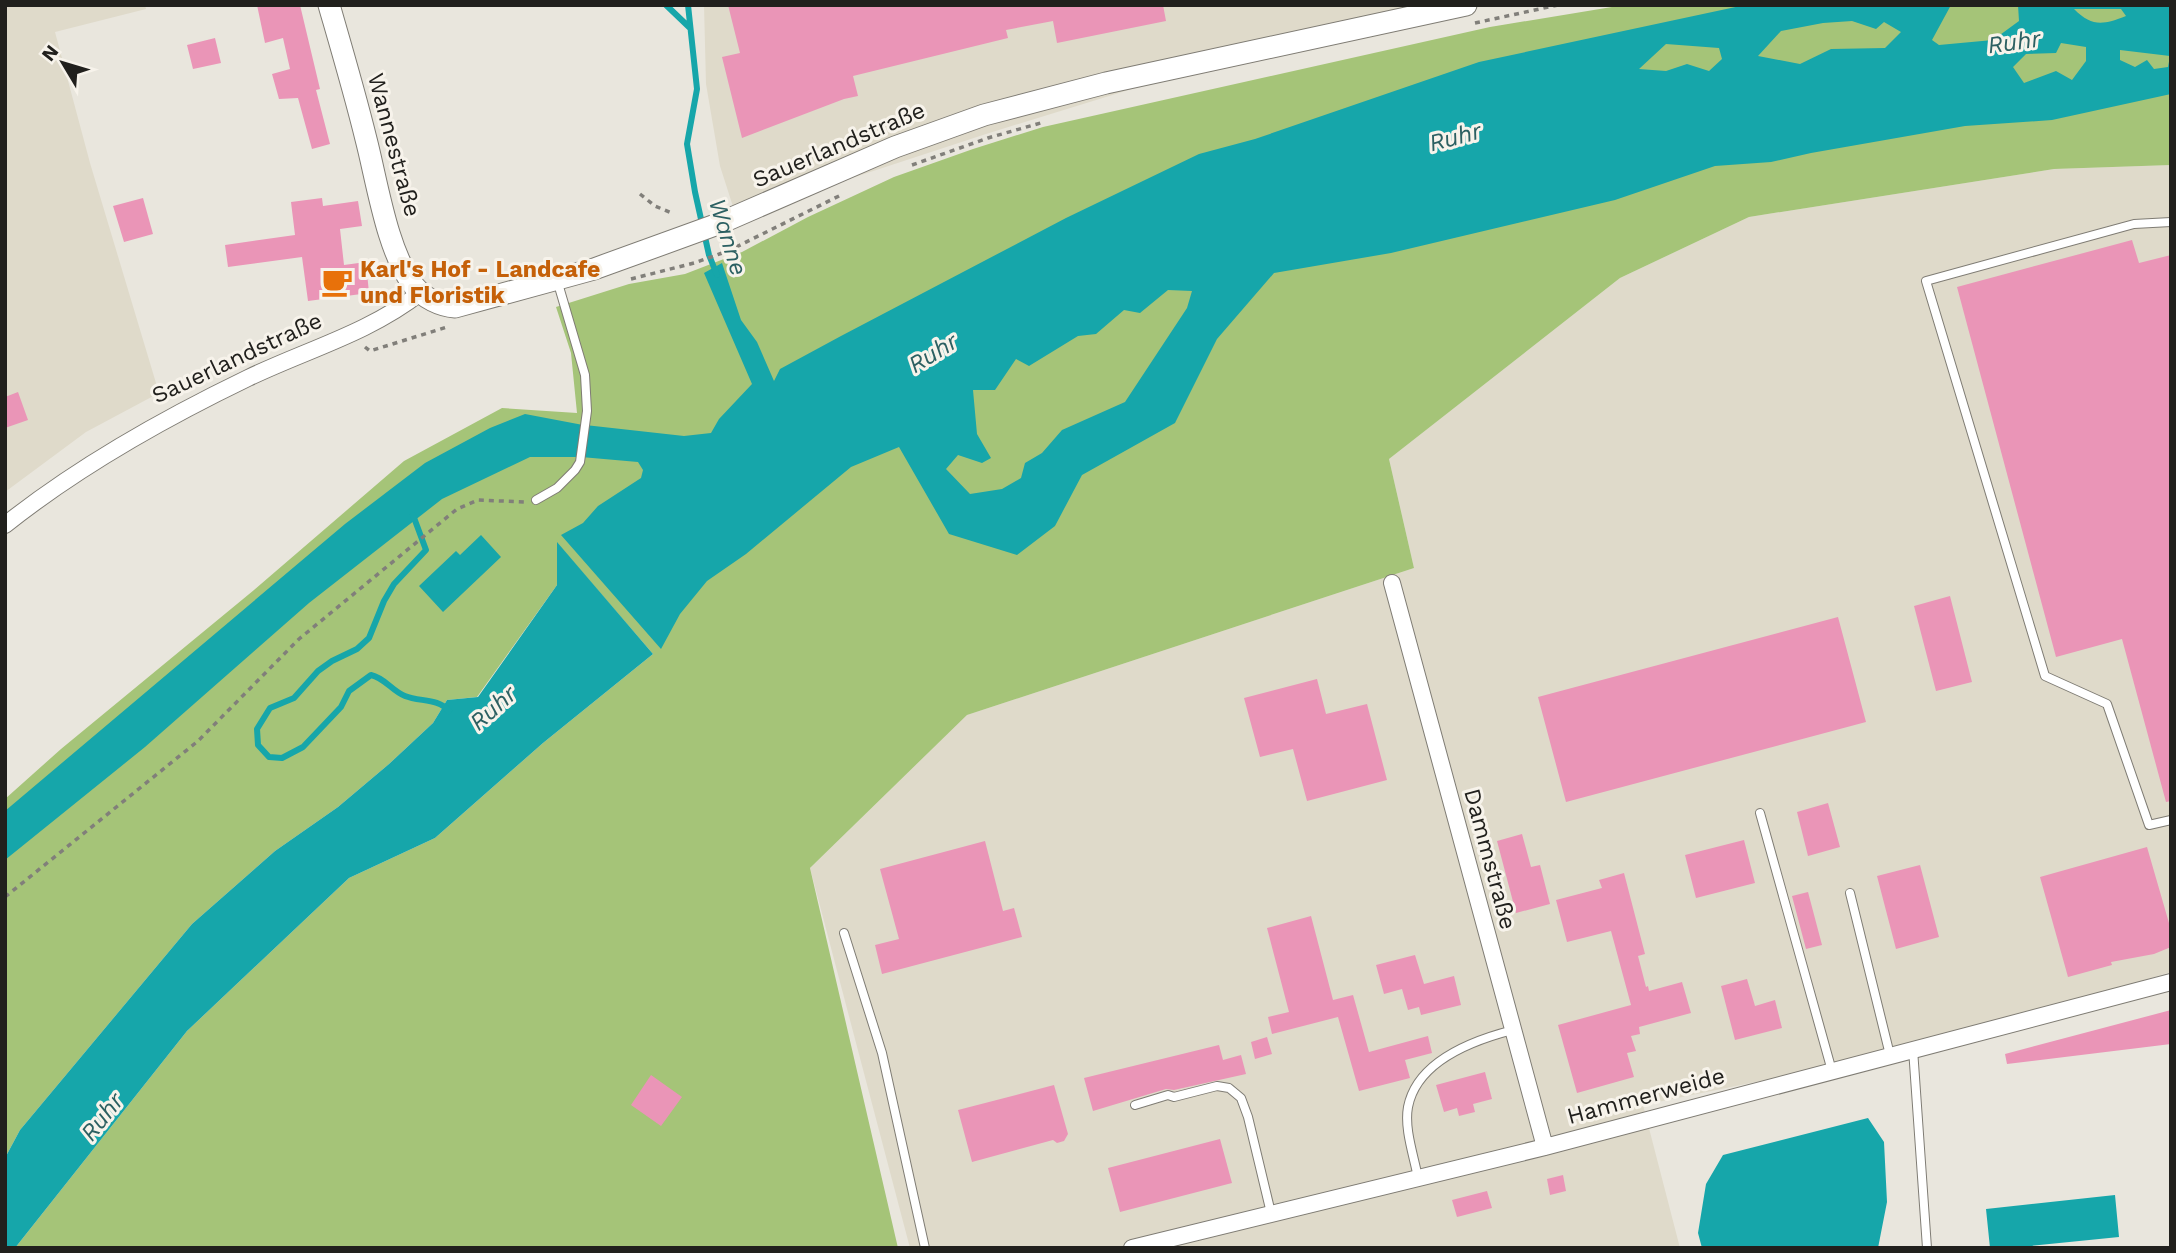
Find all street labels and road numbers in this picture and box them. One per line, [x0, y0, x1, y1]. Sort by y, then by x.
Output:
street label: Wannestraße [362, 70, 426, 220]
street label: Sauerlandstraße [749, 97, 929, 193]
street label: Sauerlandstraße [148, 307, 326, 409]
street label: Dammstraße [1458, 786, 1522, 932]
street label: Hammerweide [1564, 1062, 1728, 1130]

